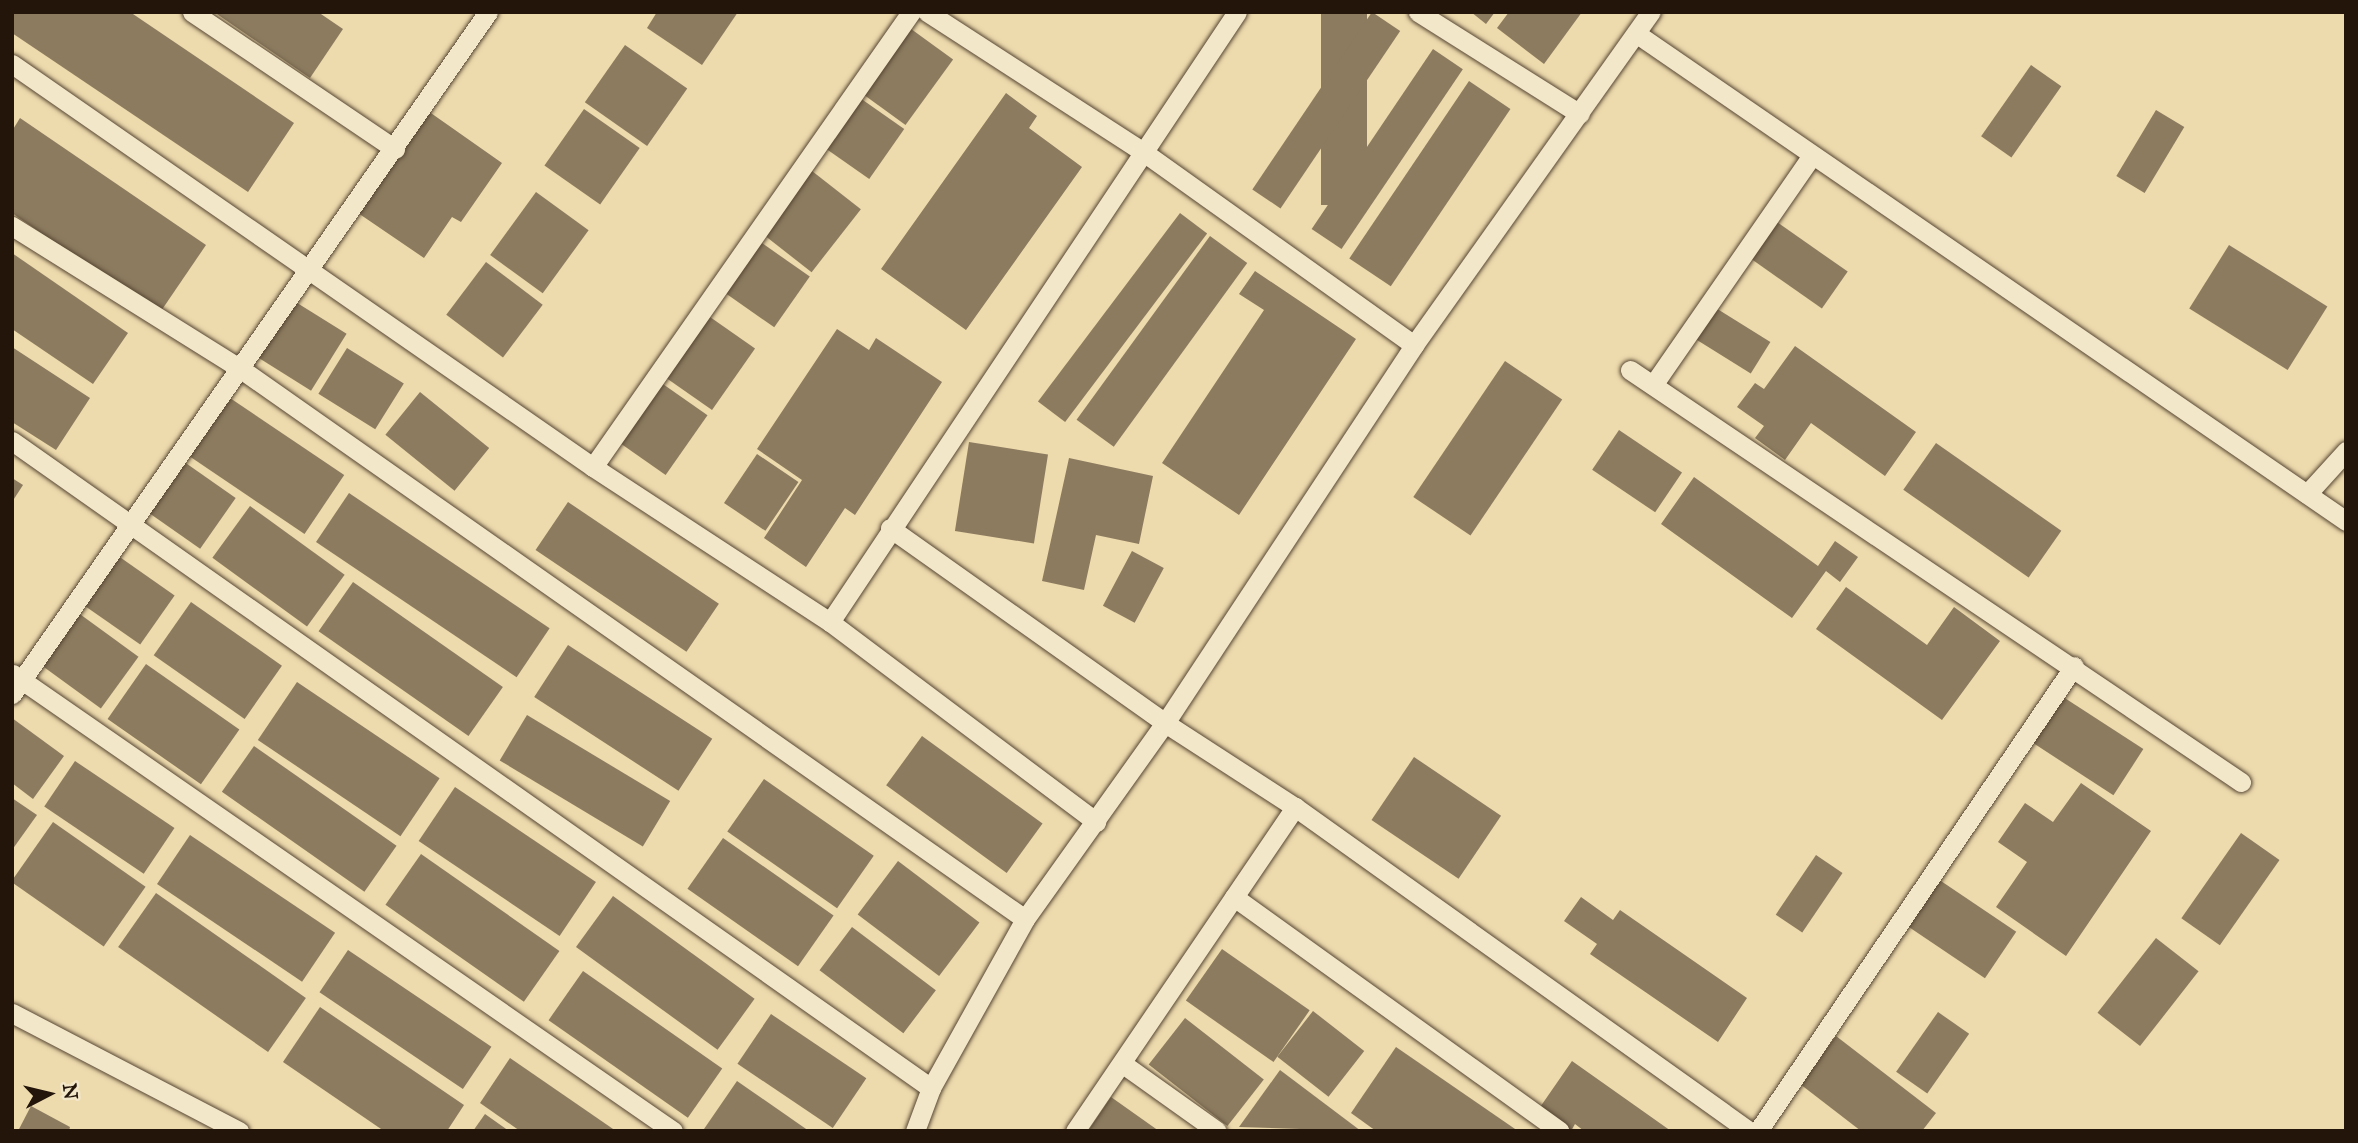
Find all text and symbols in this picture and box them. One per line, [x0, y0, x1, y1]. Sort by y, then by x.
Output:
north arrow [14, 1059, 84, 1129]
text: N [58, 1082, 83, 1101]

